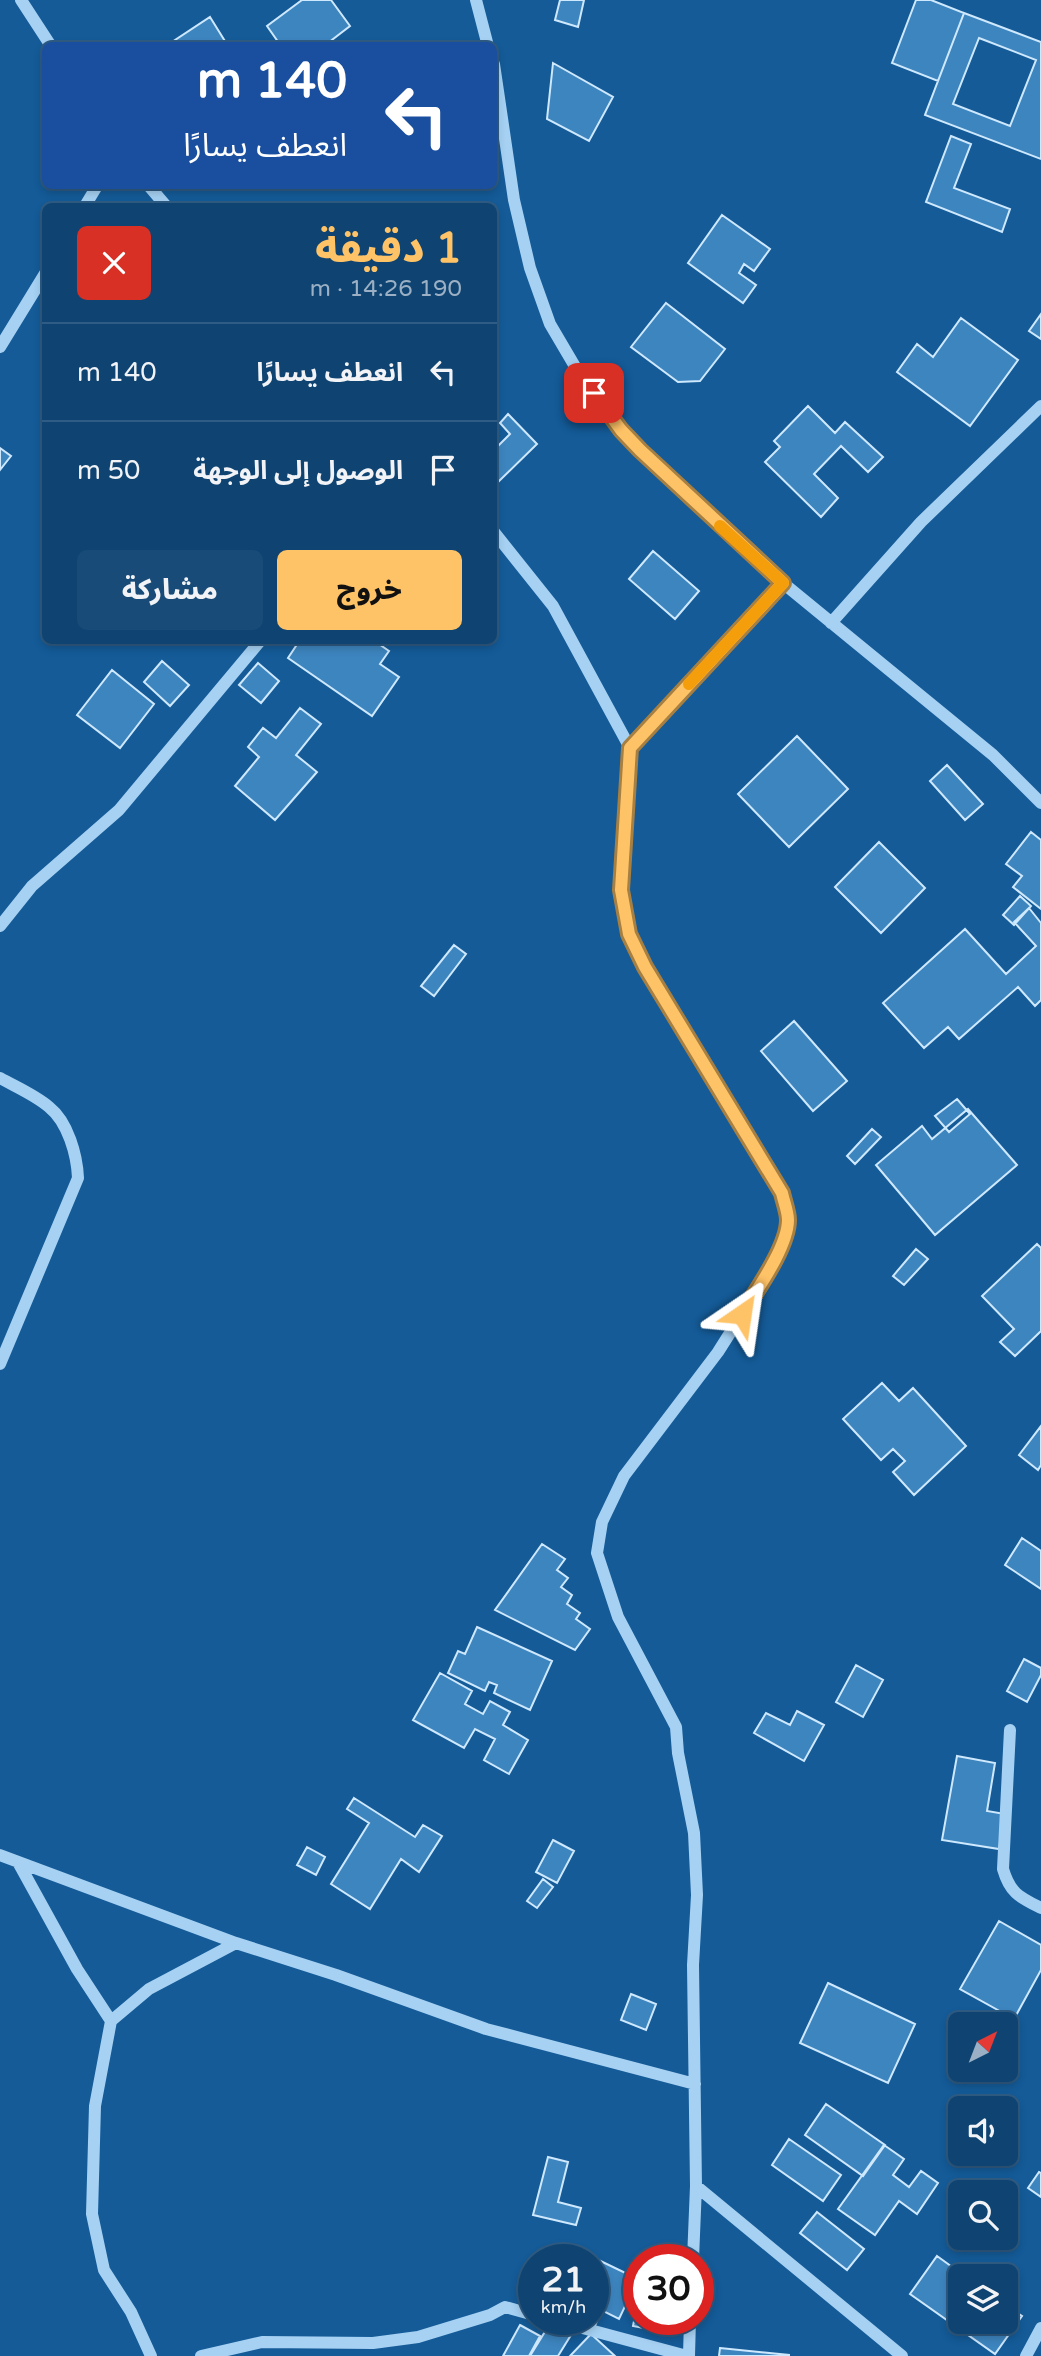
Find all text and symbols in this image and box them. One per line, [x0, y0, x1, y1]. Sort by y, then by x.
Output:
text: 140 m [197, 52, 347, 111]
icon: left [371, 70, 462, 161]
text: انعطف يسارًا [183, 127, 347, 165]
text: 1 دقيقة [315, 223, 462, 274]
button: close [77, 226, 151, 300]
text: 190 m · 14:26 [310, 275, 462, 303]
icon: left [424, 353, 462, 391]
text: 140 m [77, 357, 157, 388]
text: انعطف يسارًا [257, 357, 403, 388]
pin [564, 363, 624, 423]
icon: arrive [575, 374, 613, 412]
icon: arrive [424, 451, 462, 489]
text: 50 m [77, 455, 140, 486]
text: الوصول إلى الوجهة [193, 455, 403, 486]
button: مشاركة [77, 550, 263, 630]
button: خروج [277, 550, 462, 630]
position arrow [705, 1277, 779, 1351]
north arrow [948, 2012, 1018, 2082]
map controls [948, 2012, 1018, 2334]
button: sound [948, 2096, 1018, 2166]
button: search [948, 2180, 1018, 2250]
speed limit sign: 30 [623, 2244, 714, 2335]
text: 21 [542, 2259, 585, 2301]
button: layers [948, 2264, 1018, 2334]
text: km/h [541, 2296, 586, 2318]

